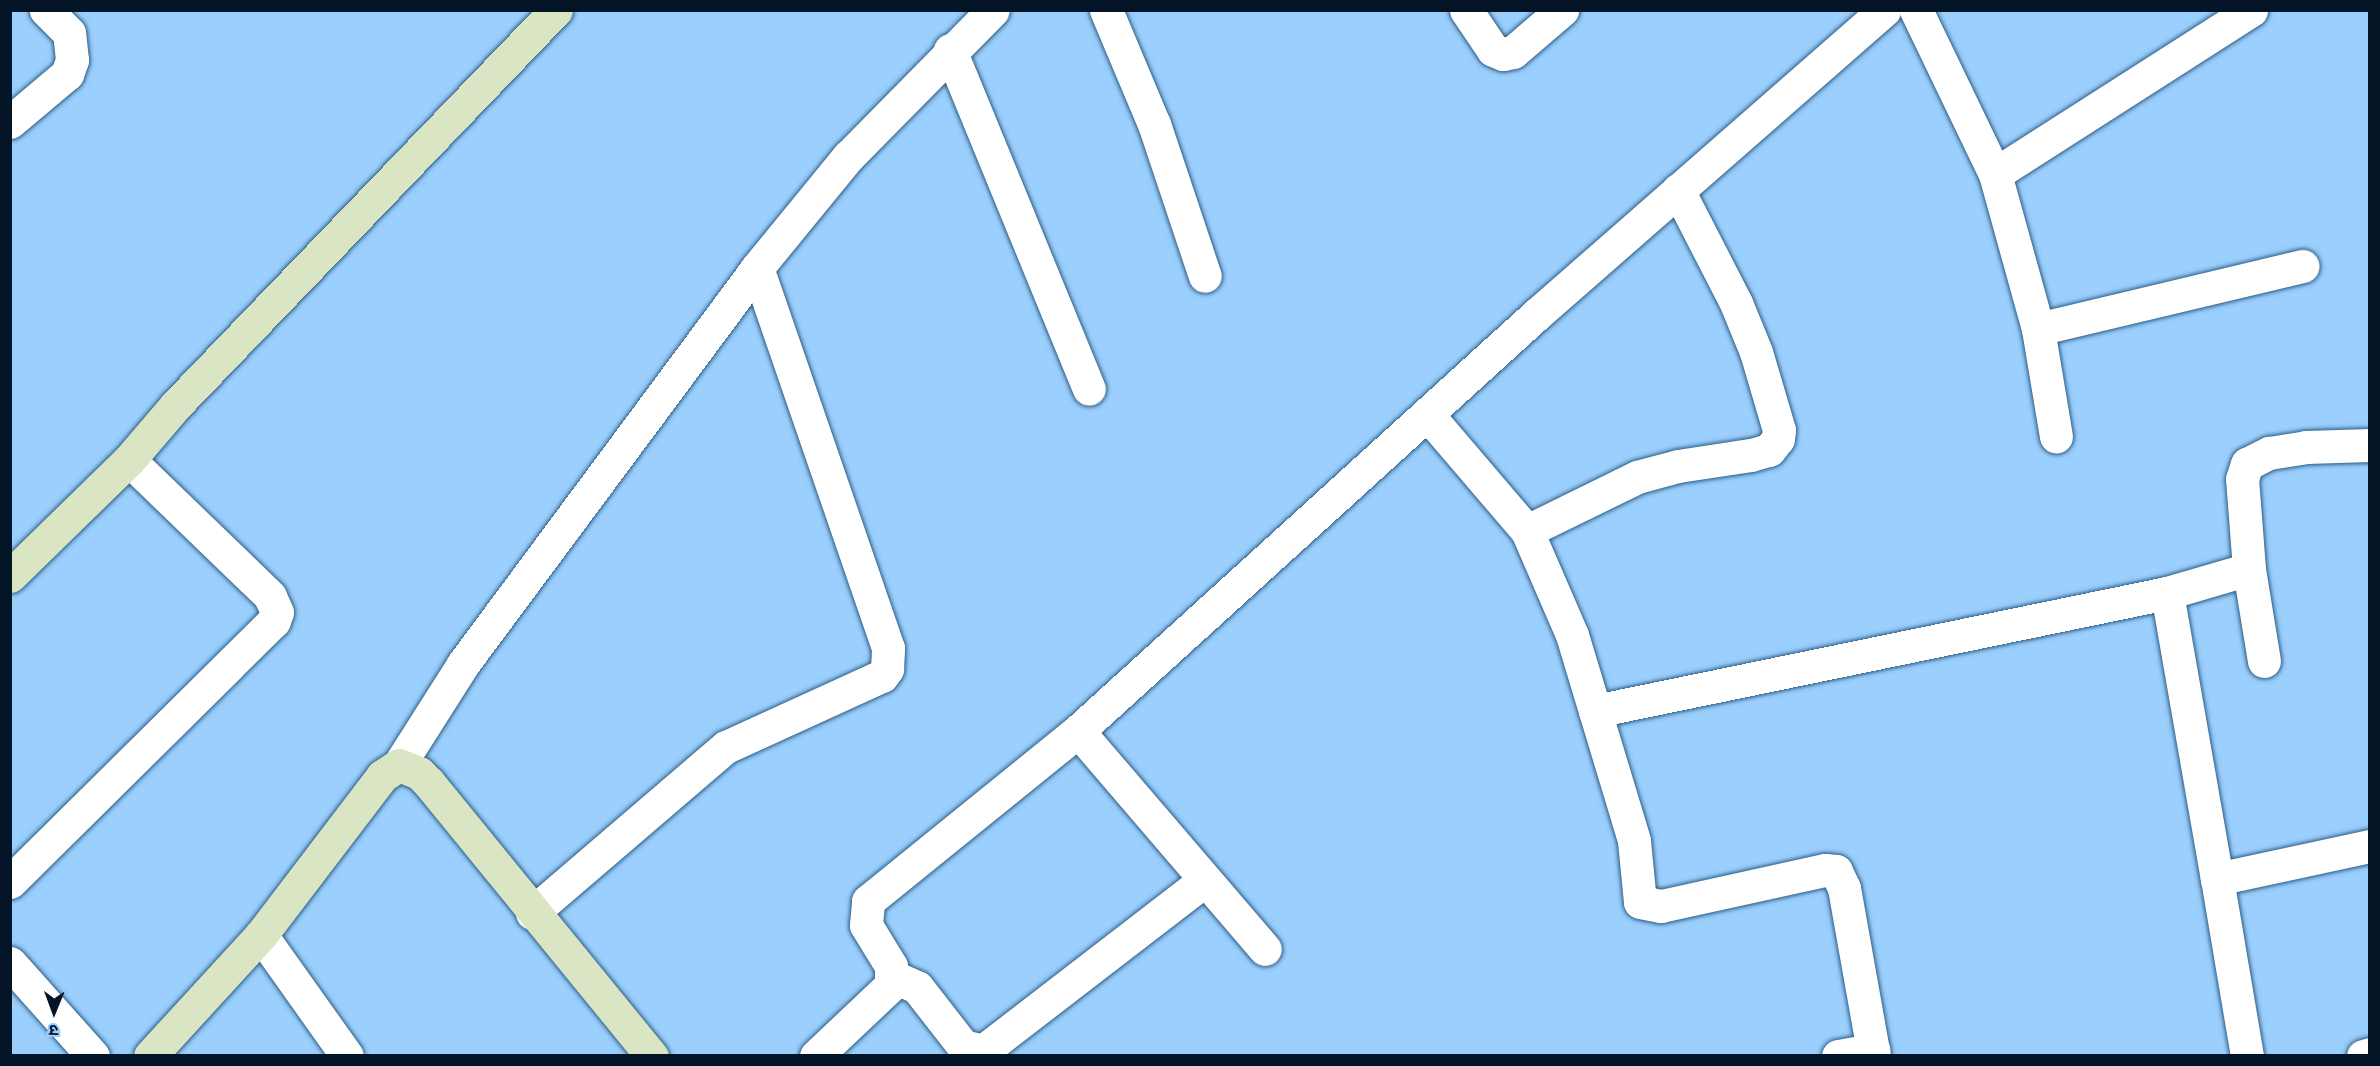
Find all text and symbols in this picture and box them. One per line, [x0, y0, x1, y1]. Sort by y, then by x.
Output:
north arrow [24, 982, 84, 1042]
text: उ [49, 1022, 59, 1039]

